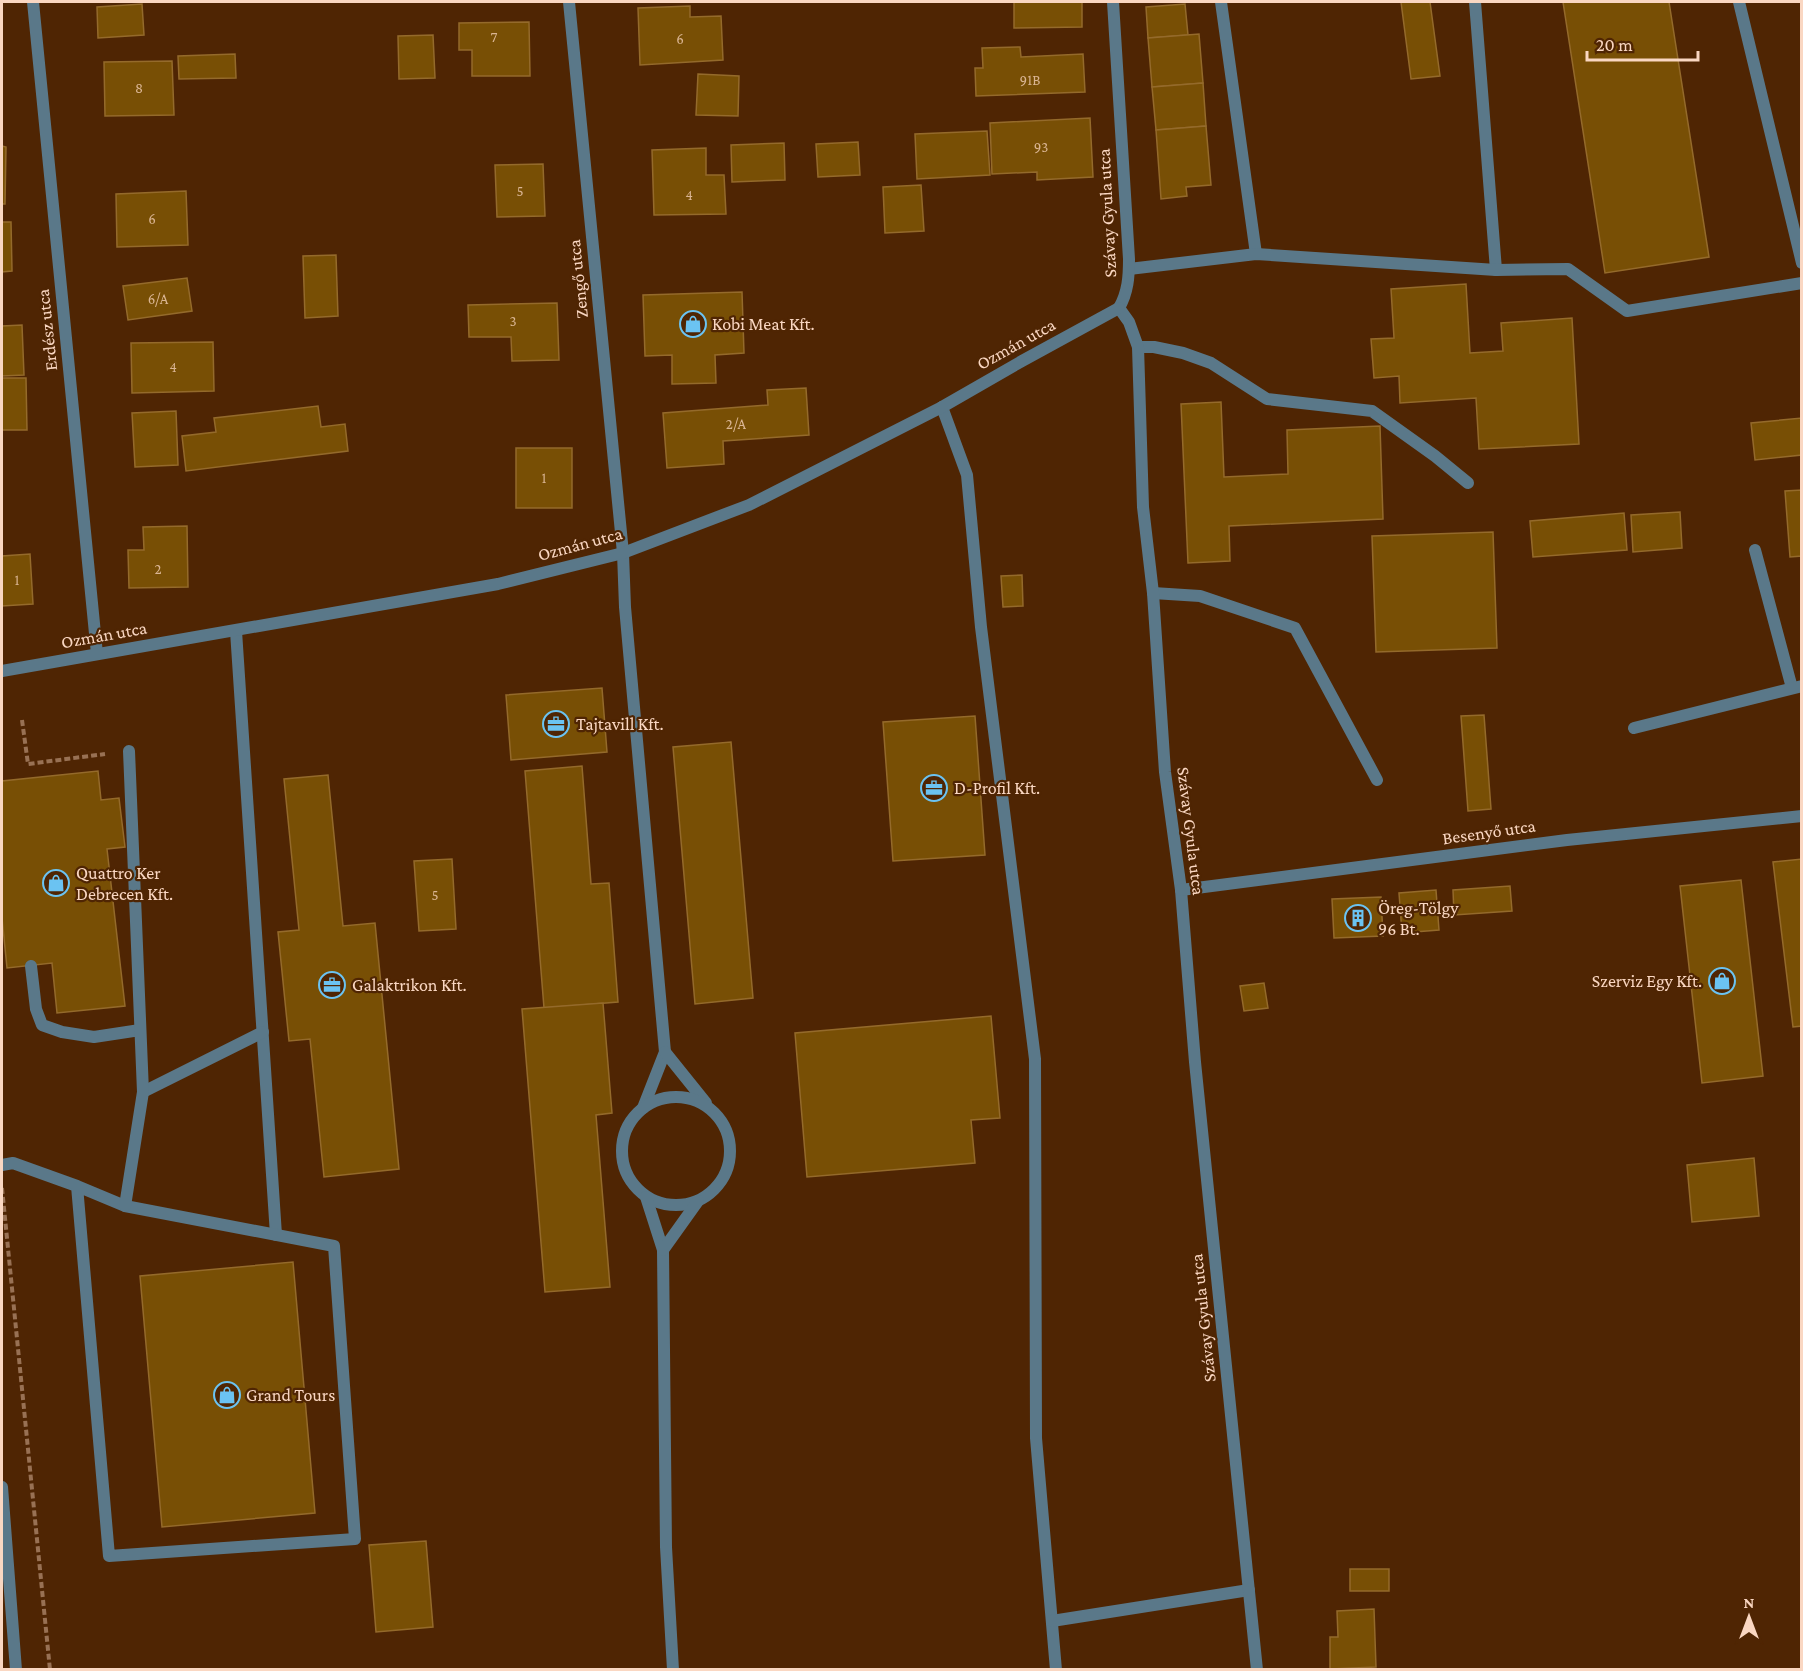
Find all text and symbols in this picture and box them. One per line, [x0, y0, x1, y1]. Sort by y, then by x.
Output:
scale bar [1587, 24, 1698, 62]
house number: 7 [491, 29, 498, 45]
house number: 6 [676, 31, 684, 47]
text: 20 m [1596, 35, 1633, 55]
house number: 91B [1020, 72, 1040, 88]
house number: 8 [135, 80, 143, 96]
house number: 93 [1034, 139, 1048, 155]
street label: Szávay Gyula utca [1094, 148, 1120, 278]
house number: 5 [516, 183, 524, 199]
house number: 4 [685, 187, 693, 203]
house number: 6 [148, 211, 156, 227]
street label: Zengő utca [564, 239, 592, 319]
street label: Erdész utca [33, 288, 61, 372]
house number: 6/A [148, 291, 169, 307]
shop icon: Kobi Meat Kft. [678, 309, 708, 339]
house number: 3 [509, 313, 517, 329]
place label: Kobi Meat Kft. [712, 314, 815, 334]
street label: Ozmán utca [973, 314, 1059, 374]
house number: 4 [169, 359, 177, 375]
house number: 2/A [726, 416, 747, 432]
house number: 1 [542, 470, 547, 486]
street label: Ozmán utca [536, 523, 624, 565]
house number: 2 [154, 561, 162, 577]
house number: 1 [15, 572, 20, 588]
street label: Ozmán utca [60, 618, 148, 652]
office icon: Tajtavill Kft. [541, 709, 571, 739]
place label: Tajtavill Kft. [576, 714, 664, 735]
street label: Szávay Gyula utca [1173, 766, 1209, 896]
office icon: D-Profil Kft. [919, 773, 949, 803]
place label: D-Profil Kft. [954, 778, 1040, 798]
street label: Besenyő utca [1441, 816, 1537, 848]
place label: Quattro Ker Debrecen Kft. [76, 863, 173, 904]
shop icon: Quattro Ker Debrecen Kft. [41, 868, 71, 898]
house number: 5 [431, 887, 439, 903]
place label: Öreg-Tölgy 96 Bt. [1378, 898, 1459, 939]
building icon: Öreg-Tölgy 96 Bt. [1343, 903, 1373, 933]
shop icon: Szerviz Egy Kft. [1707, 966, 1737, 996]
office icon: Galaktrikon Kft. [317, 970, 347, 1000]
place label: Szerviz Egy Kft. [1592, 971, 1702, 991]
place label: Galaktrikon Kft. [352, 975, 467, 995]
street label: Szávay Gyula utca [1186, 1253, 1220, 1383]
shop icon: Grand Tours [212, 1380, 242, 1410]
place label: Grand Tours [246, 1385, 335, 1405]
north arrow [1719, 1587, 1779, 1647]
text: N [1744, 1594, 1755, 1611]

